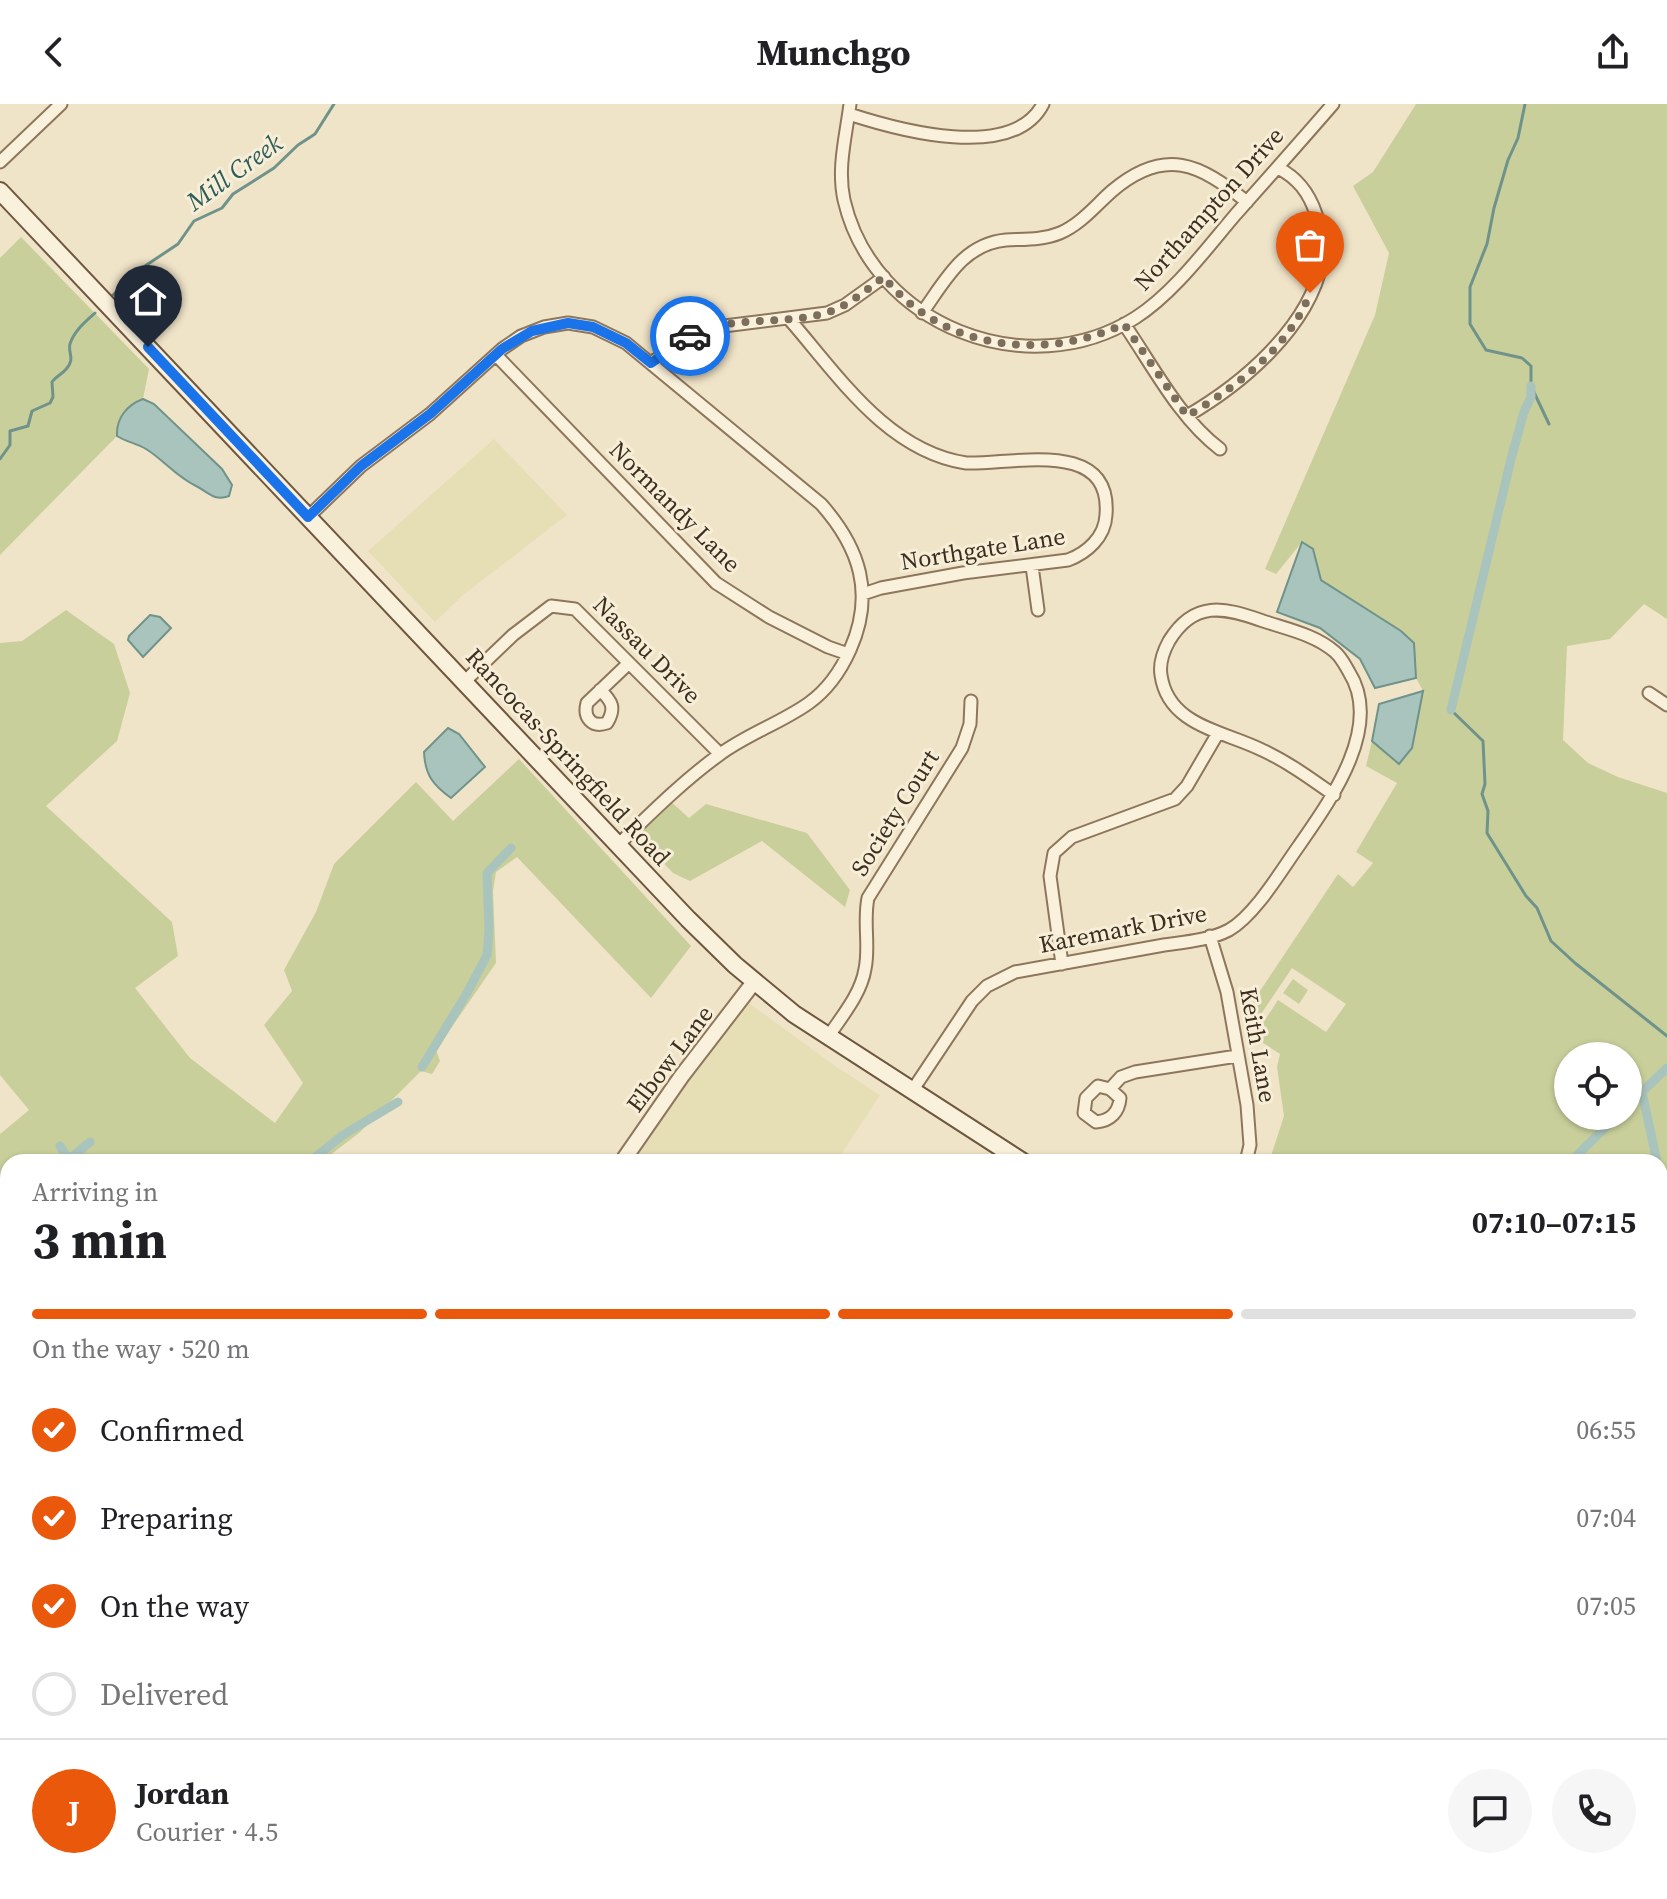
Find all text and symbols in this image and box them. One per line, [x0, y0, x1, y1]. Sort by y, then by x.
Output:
text: Munchgo [756, 28, 911, 77]
icon: back [32, 30, 76, 74]
icon: share [1591, 30, 1635, 74]
street label: Northampton Drive [1126, 120, 1291, 298]
water label: Mill Creek [178, 124, 290, 220]
pin [1276, 211, 1344, 293]
icon: bag [1288, 223, 1332, 267]
pin [114, 265, 182, 347]
icon: home [126, 277, 170, 321]
courier [650, 296, 730, 376]
icon: car [668, 314, 712, 358]
street label: Normandy Lane [602, 434, 748, 580]
street label: Northgate Lane [898, 519, 1068, 578]
street label: Nassau Drive [586, 588, 709, 711]
street label: Rancocas-Springfield Road [459, 641, 678, 873]
street label: Society Court [843, 743, 946, 882]
street label: Karemark Drive [1036, 896, 1210, 961]
street label: Keith Lane [1232, 985, 1285, 1105]
street label: Elbow Lane [619, 999, 721, 1119]
map controls [1554, 1042, 1642, 1130]
button: locate [1554, 1042, 1642, 1130]
text: Arriving in [32, 1174, 158, 1210]
text: 07:10–07:15 [1472, 1202, 1636, 1243]
text: 3 min [32, 1204, 167, 1275]
text: On the way · 520 m [32, 1331, 250, 1367]
icon: check [32, 1408, 76, 1452]
text: Confirmed [100, 1410, 244, 1451]
text: 06:55 [1576, 1412, 1636, 1448]
icon: check [32, 1496, 76, 1540]
text: Preparing [100, 1498, 233, 1539]
text: 07:04 [1576, 1500, 1636, 1536]
icon: check [32, 1584, 76, 1628]
text: On the way [100, 1586, 249, 1627]
text: 07:05 [1576, 1588, 1636, 1624]
text: Delivered [100, 1674, 228, 1715]
button: chat [1448, 1769, 1532, 1853]
button: phone [1552, 1769, 1636, 1853]
text: Jordan [136, 1773, 229, 1814]
text: J [68, 1791, 80, 1832]
text: Courier · 4.5 [136, 1814, 278, 1850]

